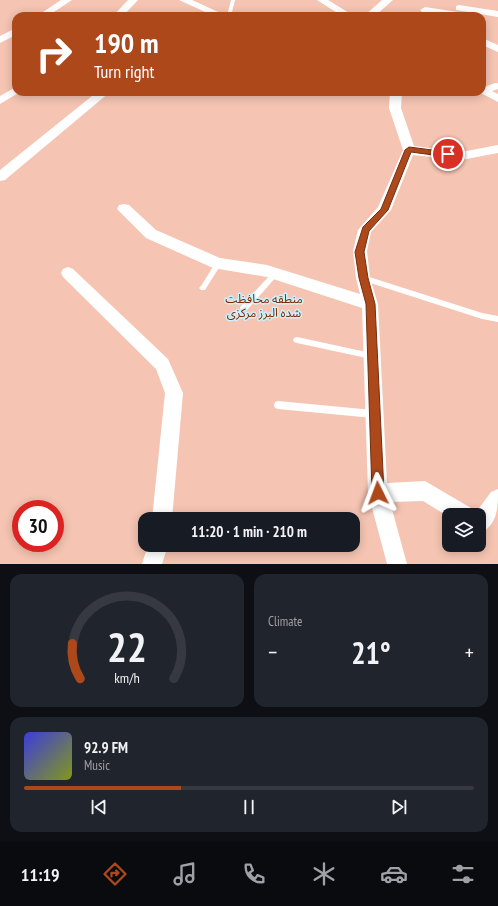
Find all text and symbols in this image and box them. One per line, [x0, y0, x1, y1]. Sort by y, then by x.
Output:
text: 190 m [94, 24, 158, 61]
icon: right [28, 28, 80, 80]
text: Turn right [94, 60, 154, 83]
pin [431, 137, 465, 171]
icon: arrive [437, 143, 459, 165]
park label: منطقه محافظت شده البرز مرکزی [225, 291, 303, 320]
position arrow [357, 472, 399, 514]
speed limit sign: 30 [12, 500, 64, 552]
map controls [442, 508, 486, 552]
button: layers [442, 508, 486, 552]
text: 11:20 · 1 min · 210 m [191, 522, 307, 541]
text: Climate [268, 613, 302, 630]
text: 22 [107, 619, 147, 672]
text: 21° [351, 633, 391, 672]
text: − [268, 638, 277, 666]
text: + [465, 638, 474, 666]
text: km/h [114, 667, 140, 686]
text: 92.9 FM [84, 738, 128, 757]
text: Music [84, 757, 110, 774]
icon: previous [88, 796, 110, 818]
icon: pause [238, 796, 260, 818]
icon: next [388, 796, 410, 818]
icon: directions [101, 860, 129, 888]
icon: music [171, 860, 199, 888]
icon: phone [240, 860, 268, 888]
icon: climate [310, 860, 338, 888]
icon: car [380, 860, 408, 888]
icon: filters [449, 860, 477, 888]
text: 11:19 [21, 863, 60, 886]

